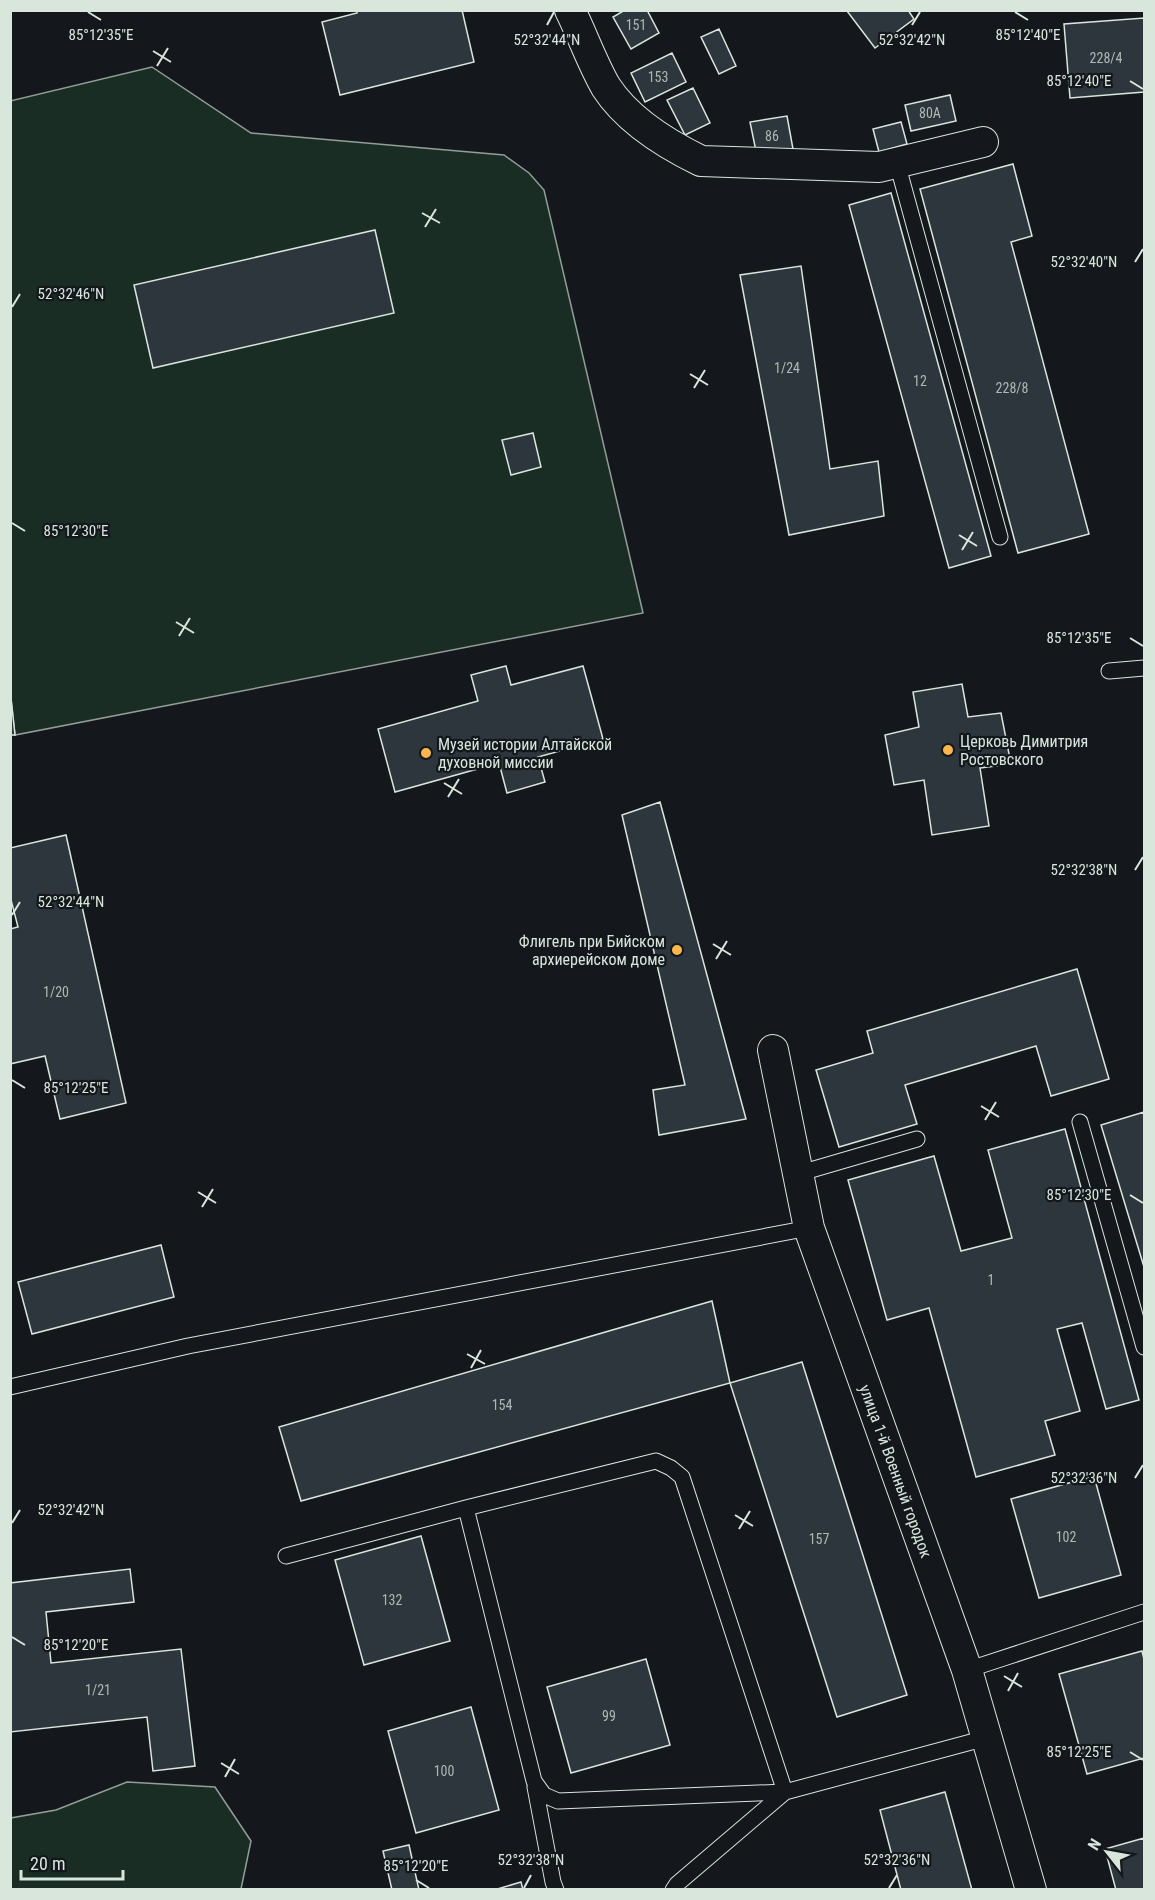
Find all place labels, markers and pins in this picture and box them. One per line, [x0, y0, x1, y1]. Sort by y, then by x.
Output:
place label: Церковь Димитрия Ростовского [960, 732, 1088, 769]
place label: Музей истории Алтайской духовной миссии [438, 735, 612, 772]
marker: Церковь Димитрия Ростовского [941, 743, 955, 757]
marker: Музей истории Алтайской духовной миссии [419, 746, 433, 760]
place label: Флигель при Бийском архиерейском доме [519, 932, 665, 969]
marker: Флигель при Бийском архиерейском доме [670, 943, 684, 957]

